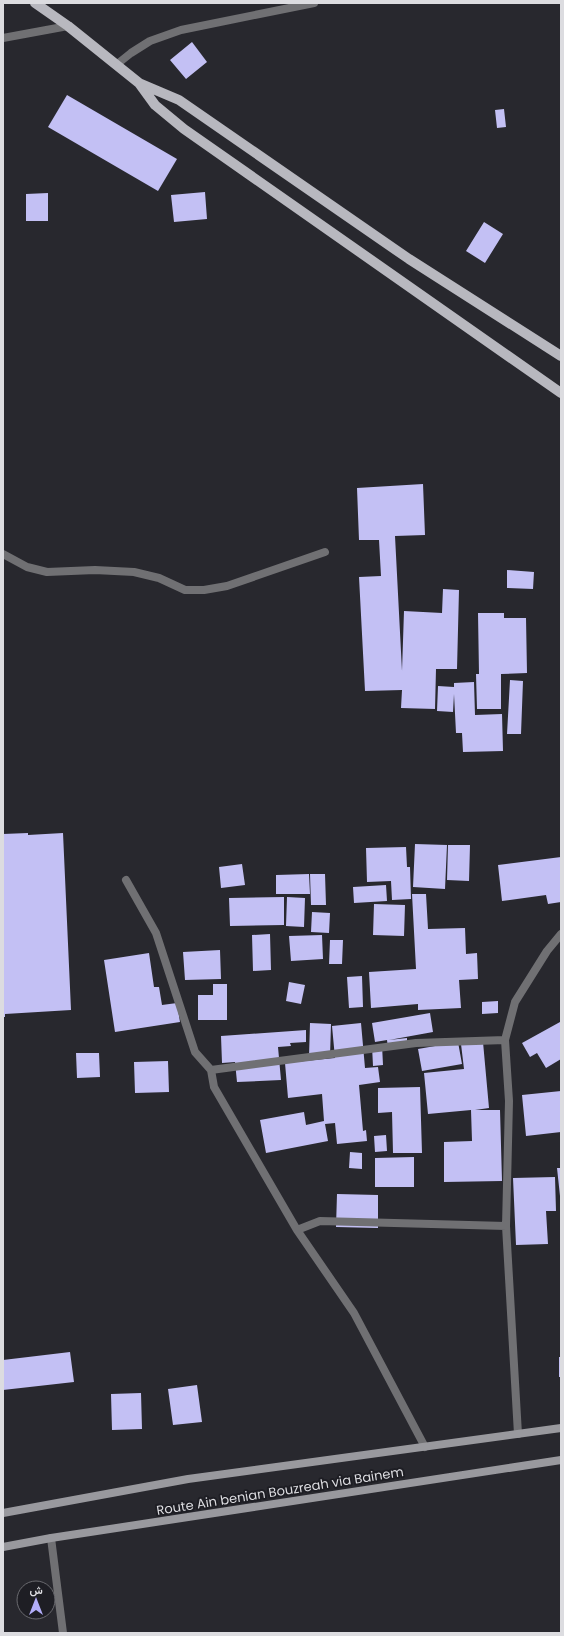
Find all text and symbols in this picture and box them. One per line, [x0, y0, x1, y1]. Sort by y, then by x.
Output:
street label: Route Ain benian Bouzreah via Bainem [155, 1462, 405, 1520]
north arrow [16, 1580, 56, 1620]
text: ش [29, 1582, 43, 1598]

